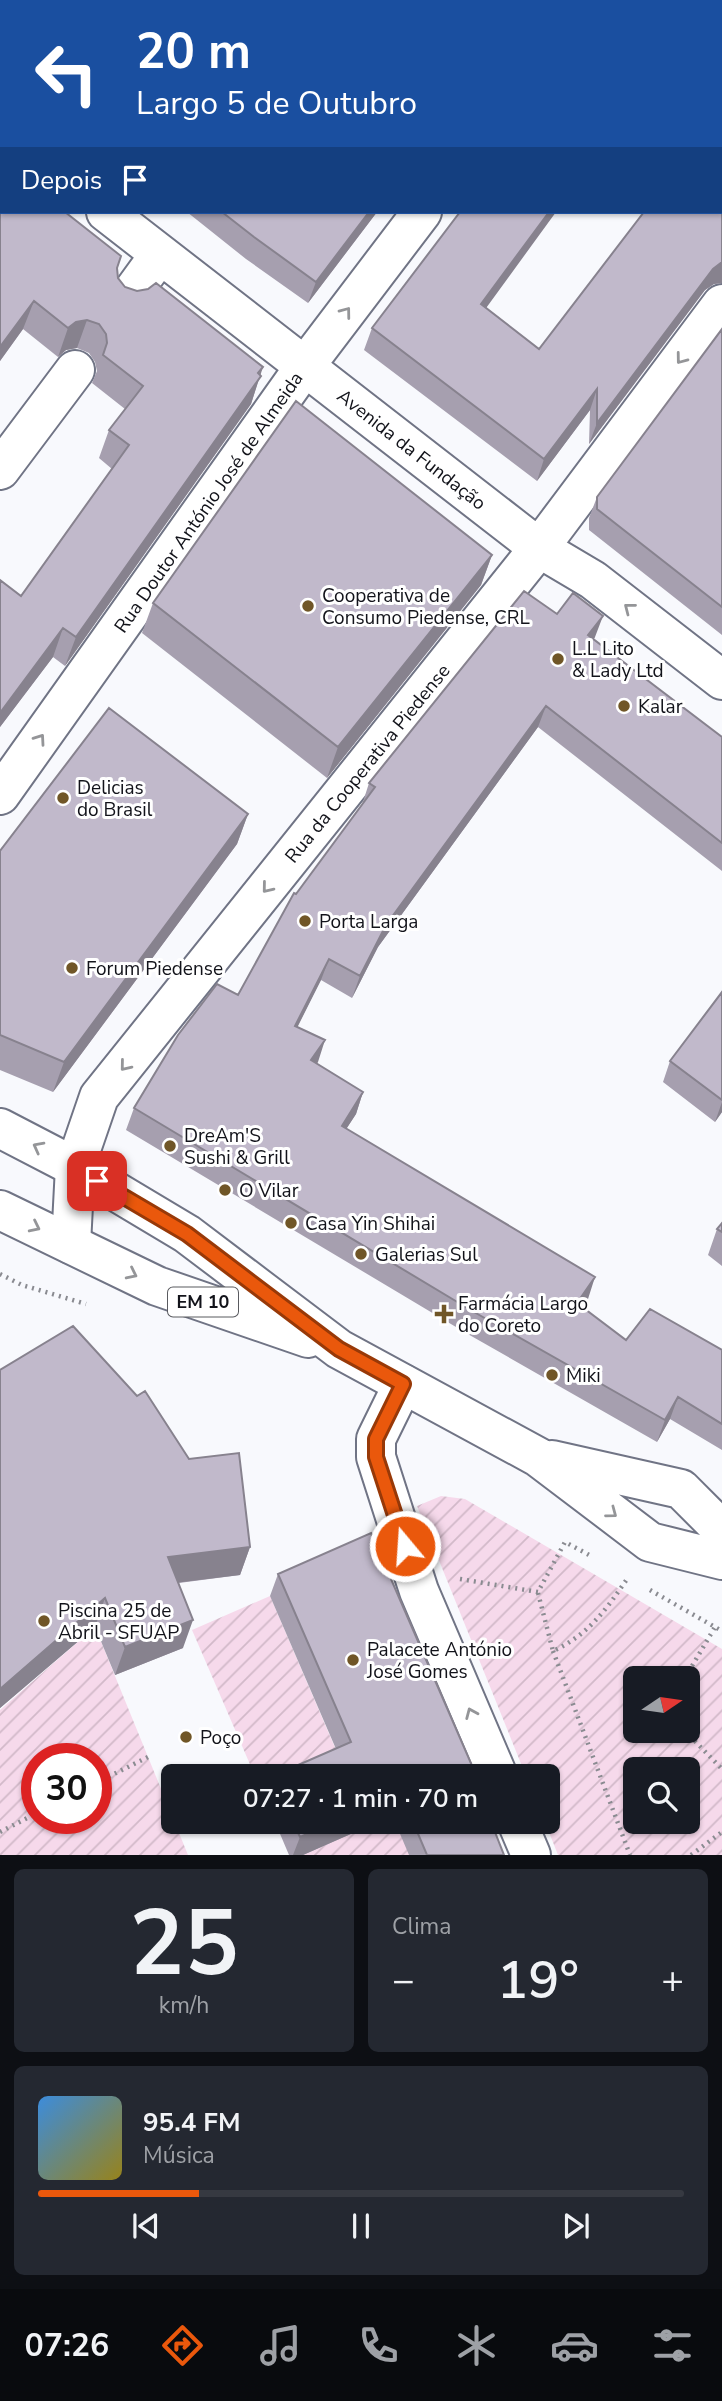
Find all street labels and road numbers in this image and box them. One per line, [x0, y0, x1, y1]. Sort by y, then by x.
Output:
street label: Rua Doutor António José de Almeida [108, 367, 309, 638]
street label: Avenida da Fundação [331, 383, 491, 516]
street label: Rua da Cooperativa Piedense [279, 659, 456, 869]
road number: EM 10 [168, 1288, 238, 1316]

